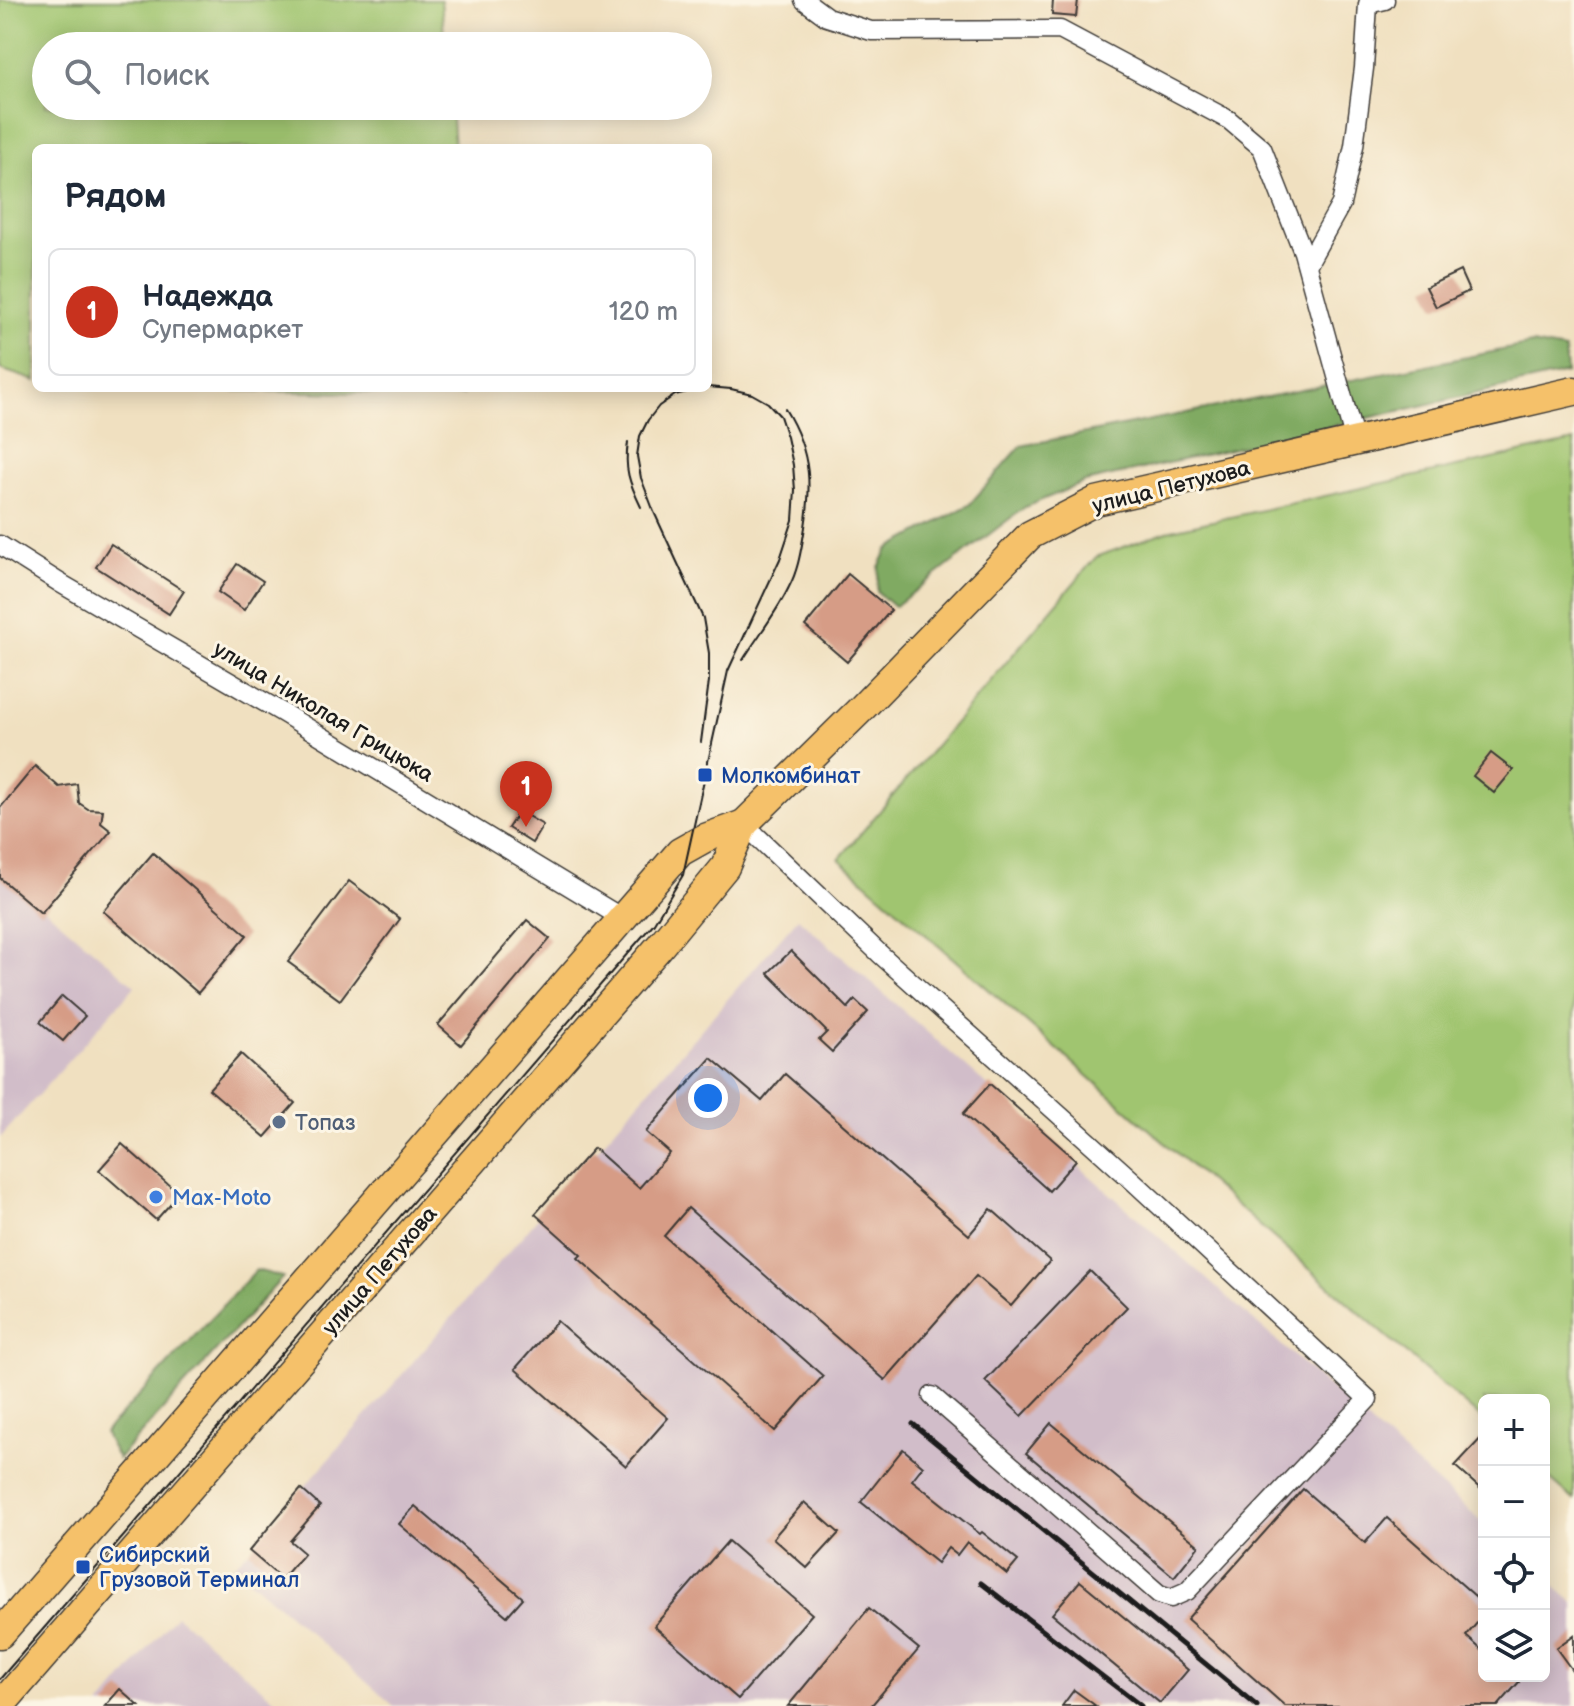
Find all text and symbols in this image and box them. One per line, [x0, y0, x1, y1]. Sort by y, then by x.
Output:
search box [32, 32, 712, 120]
icon: search [60, 54, 104, 98]
text: Поиск [124, 58, 210, 94]
text: Рядом [64, 176, 166, 217]
text: Надежда [142, 279, 273, 315]
text: 1 [87, 297, 97, 328]
text: 120 m [609, 297, 678, 328]
text: Супермаркет [142, 315, 303, 346]
street label: улица Петухова [1090, 455, 1253, 520]
street label: улица Николая Грицюка [208, 636, 438, 789]
pin: 1 [500, 761, 552, 827]
place label: Молкомбинат [721, 763, 861, 790]
marker: Молкомбинат [696, 766, 714, 784]
your location [688, 1078, 728, 1118]
place label: Топаз [295, 1110, 356, 1137]
marker: Топаз [270, 1113, 288, 1131]
place label: Max-Moto [172, 1185, 272, 1212]
marker: Max-Moto [147, 1188, 165, 1206]
street label: улица Петухова [317, 1201, 443, 1341]
map controls [1478, 1394, 1550, 1682]
button: + [1478, 1394, 1550, 1466]
button: − [1478, 1466, 1550, 1538]
button: locate [1478, 1538, 1550, 1610]
place label: Сибирский Грузовой Терминал [99, 1542, 299, 1594]
marker: Сибирский Грузовой Терминал [74, 1558, 92, 1576]
button: layers [1478, 1610, 1550, 1682]

